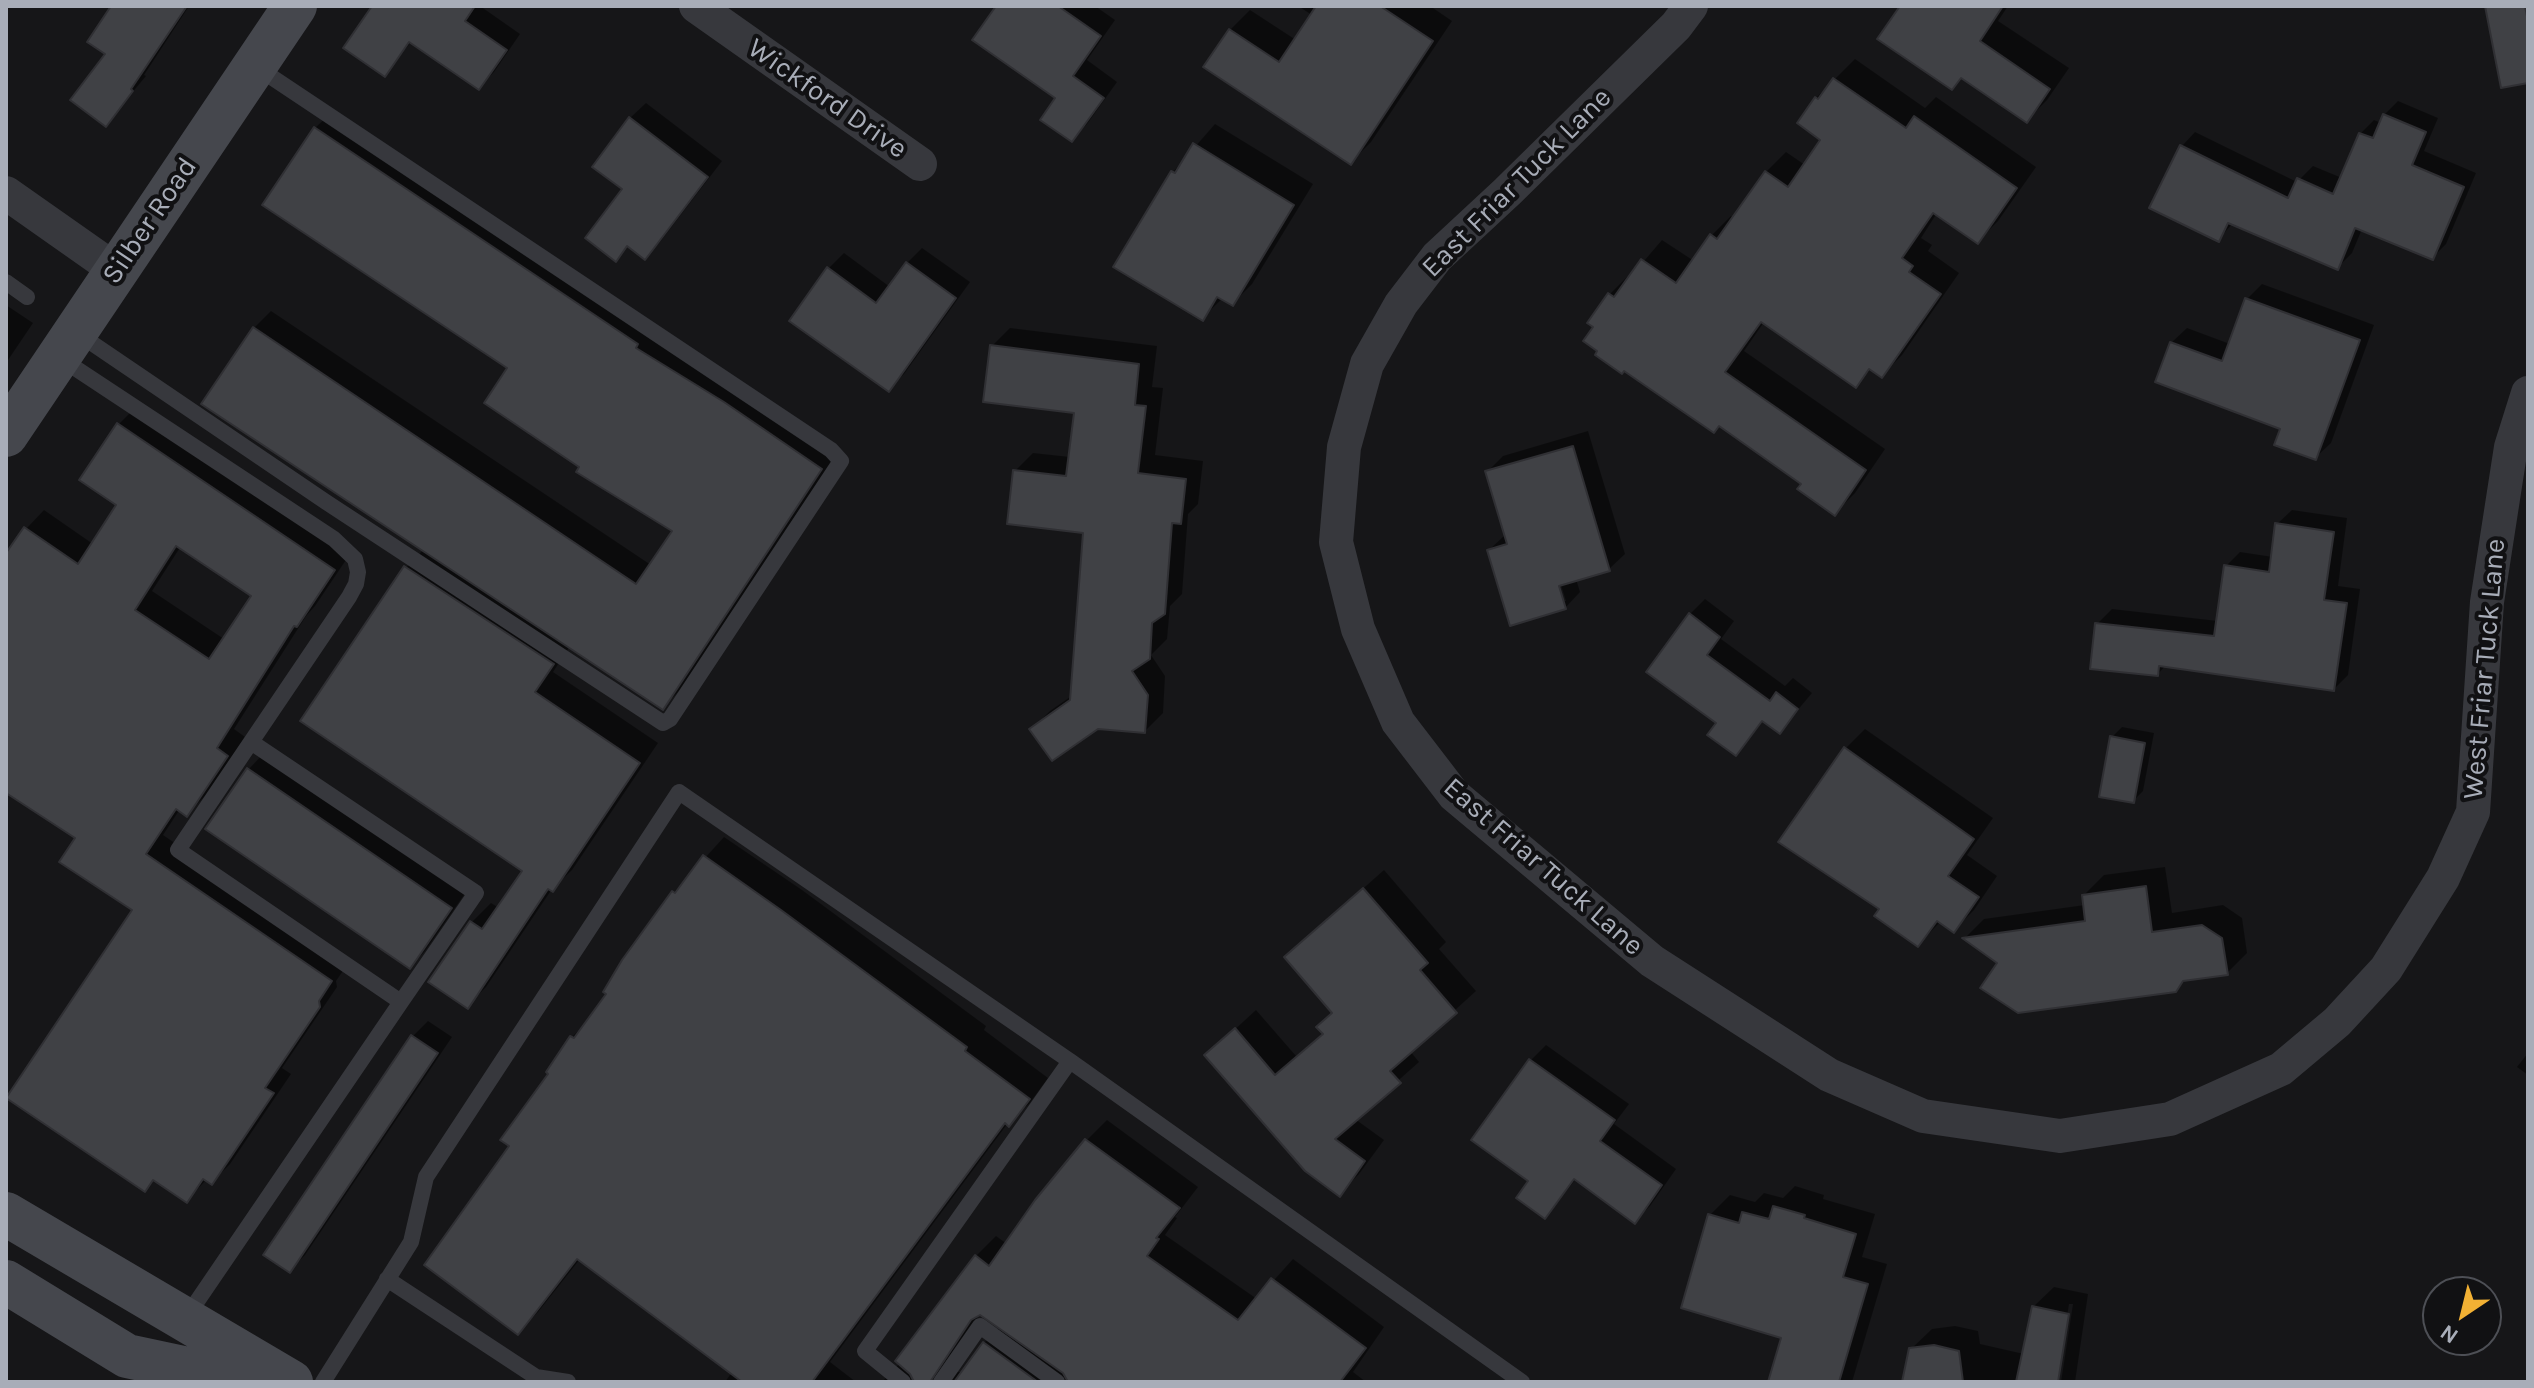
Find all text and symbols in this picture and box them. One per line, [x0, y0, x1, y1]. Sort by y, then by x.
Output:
street label: Wickford Drive [741, 32, 913, 166]
street label: East Friar Tuck Lane [1415, 81, 1619, 285]
street label: Silber Road [95, 151, 205, 291]
street label: West Friar Tuck Lane [2457, 537, 2513, 801]
street label: East Friar Tuck Lane [1436, 771, 1650, 963]
north arrow [2422, 1276, 2502, 1356]
text: N [2435, 1319, 2463, 1349]

